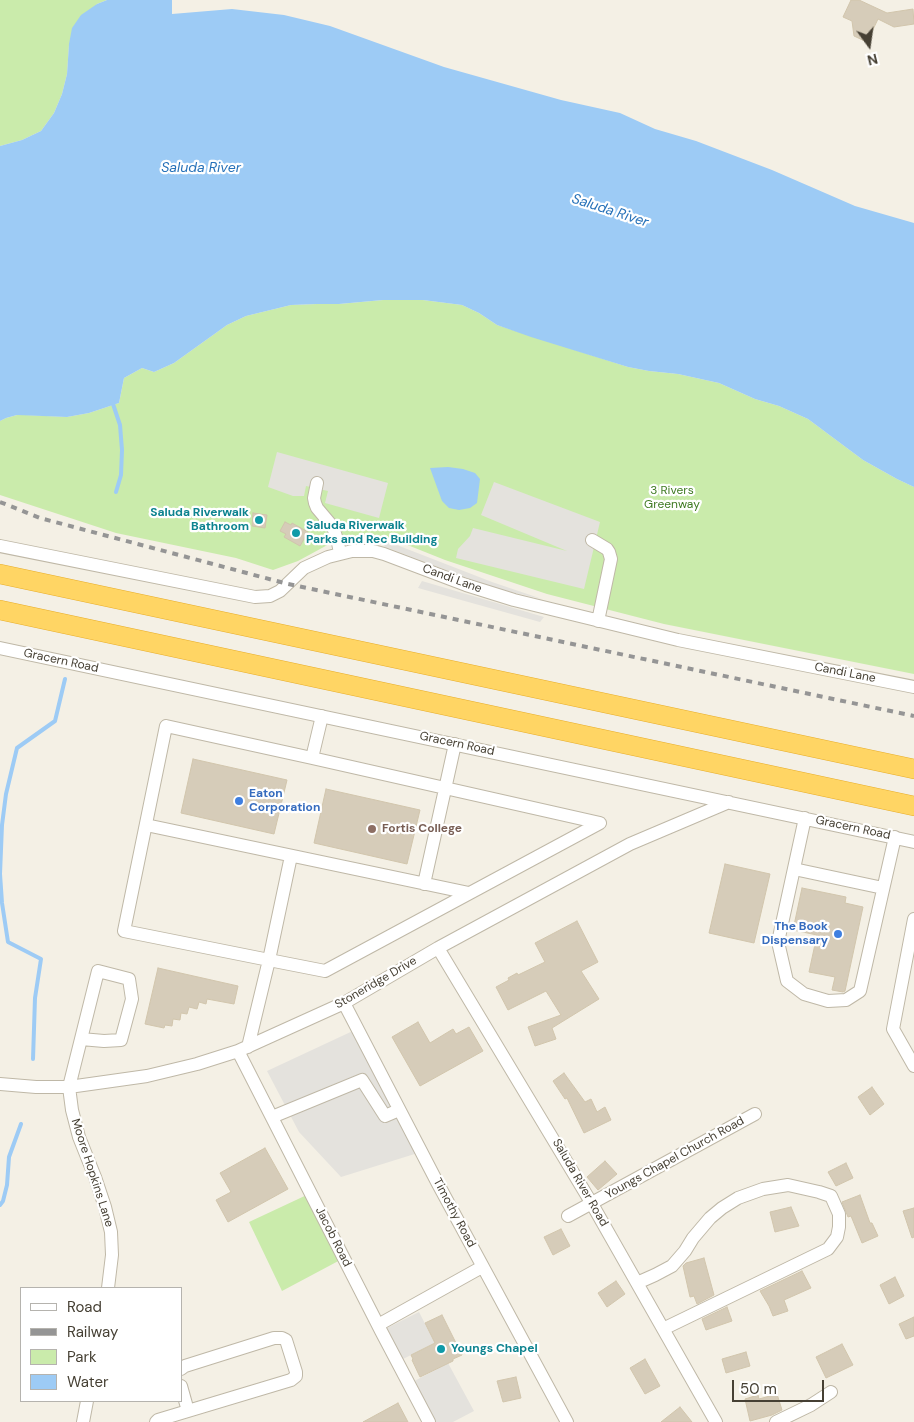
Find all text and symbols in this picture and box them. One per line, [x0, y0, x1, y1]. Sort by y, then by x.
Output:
north arrow [844, 20, 894, 70]
text: N [865, 50, 880, 70]
water label: Saluda River [161, 160, 241, 176]
water label: Saluda River [570, 191, 650, 231]
park label: 3 Rivers Greenway [644, 484, 700, 512]
place label: Saluda Riverwalk Bathroom [150, 506, 249, 534]
marker: Saluda Riverwalk Bathroom [253, 514, 265, 526]
place label: Saluda Riverwalk Parks and Rec Building [306, 519, 438, 547]
marker: Saluda Riverwalk Parks and Rec Building [290, 527, 302, 539]
street label: Candi Lane [420, 562, 484, 596]
street label: Gracern Road [22, 646, 100, 676]
street label: Candi Lane [813, 660, 877, 686]
street label: Gracern Road [418, 729, 496, 759]
place label: Eaton Corporation [249, 787, 320, 815]
marker: Eaton Corporation [233, 795, 245, 807]
street label: Gracern Road [814, 813, 892, 843]
place label: Fortis College [382, 822, 462, 836]
marker: Fortis College [366, 823, 378, 835]
place label: The Book Dispensary [762, 920, 828, 948]
marker: The Book Dispensary [832, 928, 844, 940]
street label: Stoneridge Drive [333, 954, 419, 1012]
street label: Youngs Chapel Church Road [603, 1114, 747, 1202]
street label: Moore Hopkins Lane [68, 1117, 116, 1229]
street label: Saluda River Road [549, 1137, 611, 1229]
street label: Timothy Road [430, 1176, 478, 1250]
street label: Jacob Road [312, 1205, 354, 1269]
legend [20, 1287, 182, 1402]
text: Road [67, 1297, 102, 1317]
text: Railway [67, 1322, 118, 1342]
place label: Youngs Chapel [451, 1342, 538, 1356]
marker: Youngs Chapel [435, 1343, 447, 1355]
text: Park [67, 1347, 97, 1367]
scale bar [734, 1370, 826, 1402]
text: Water [67, 1372, 108, 1392]
text: 50 m [740, 1379, 777, 1399]

